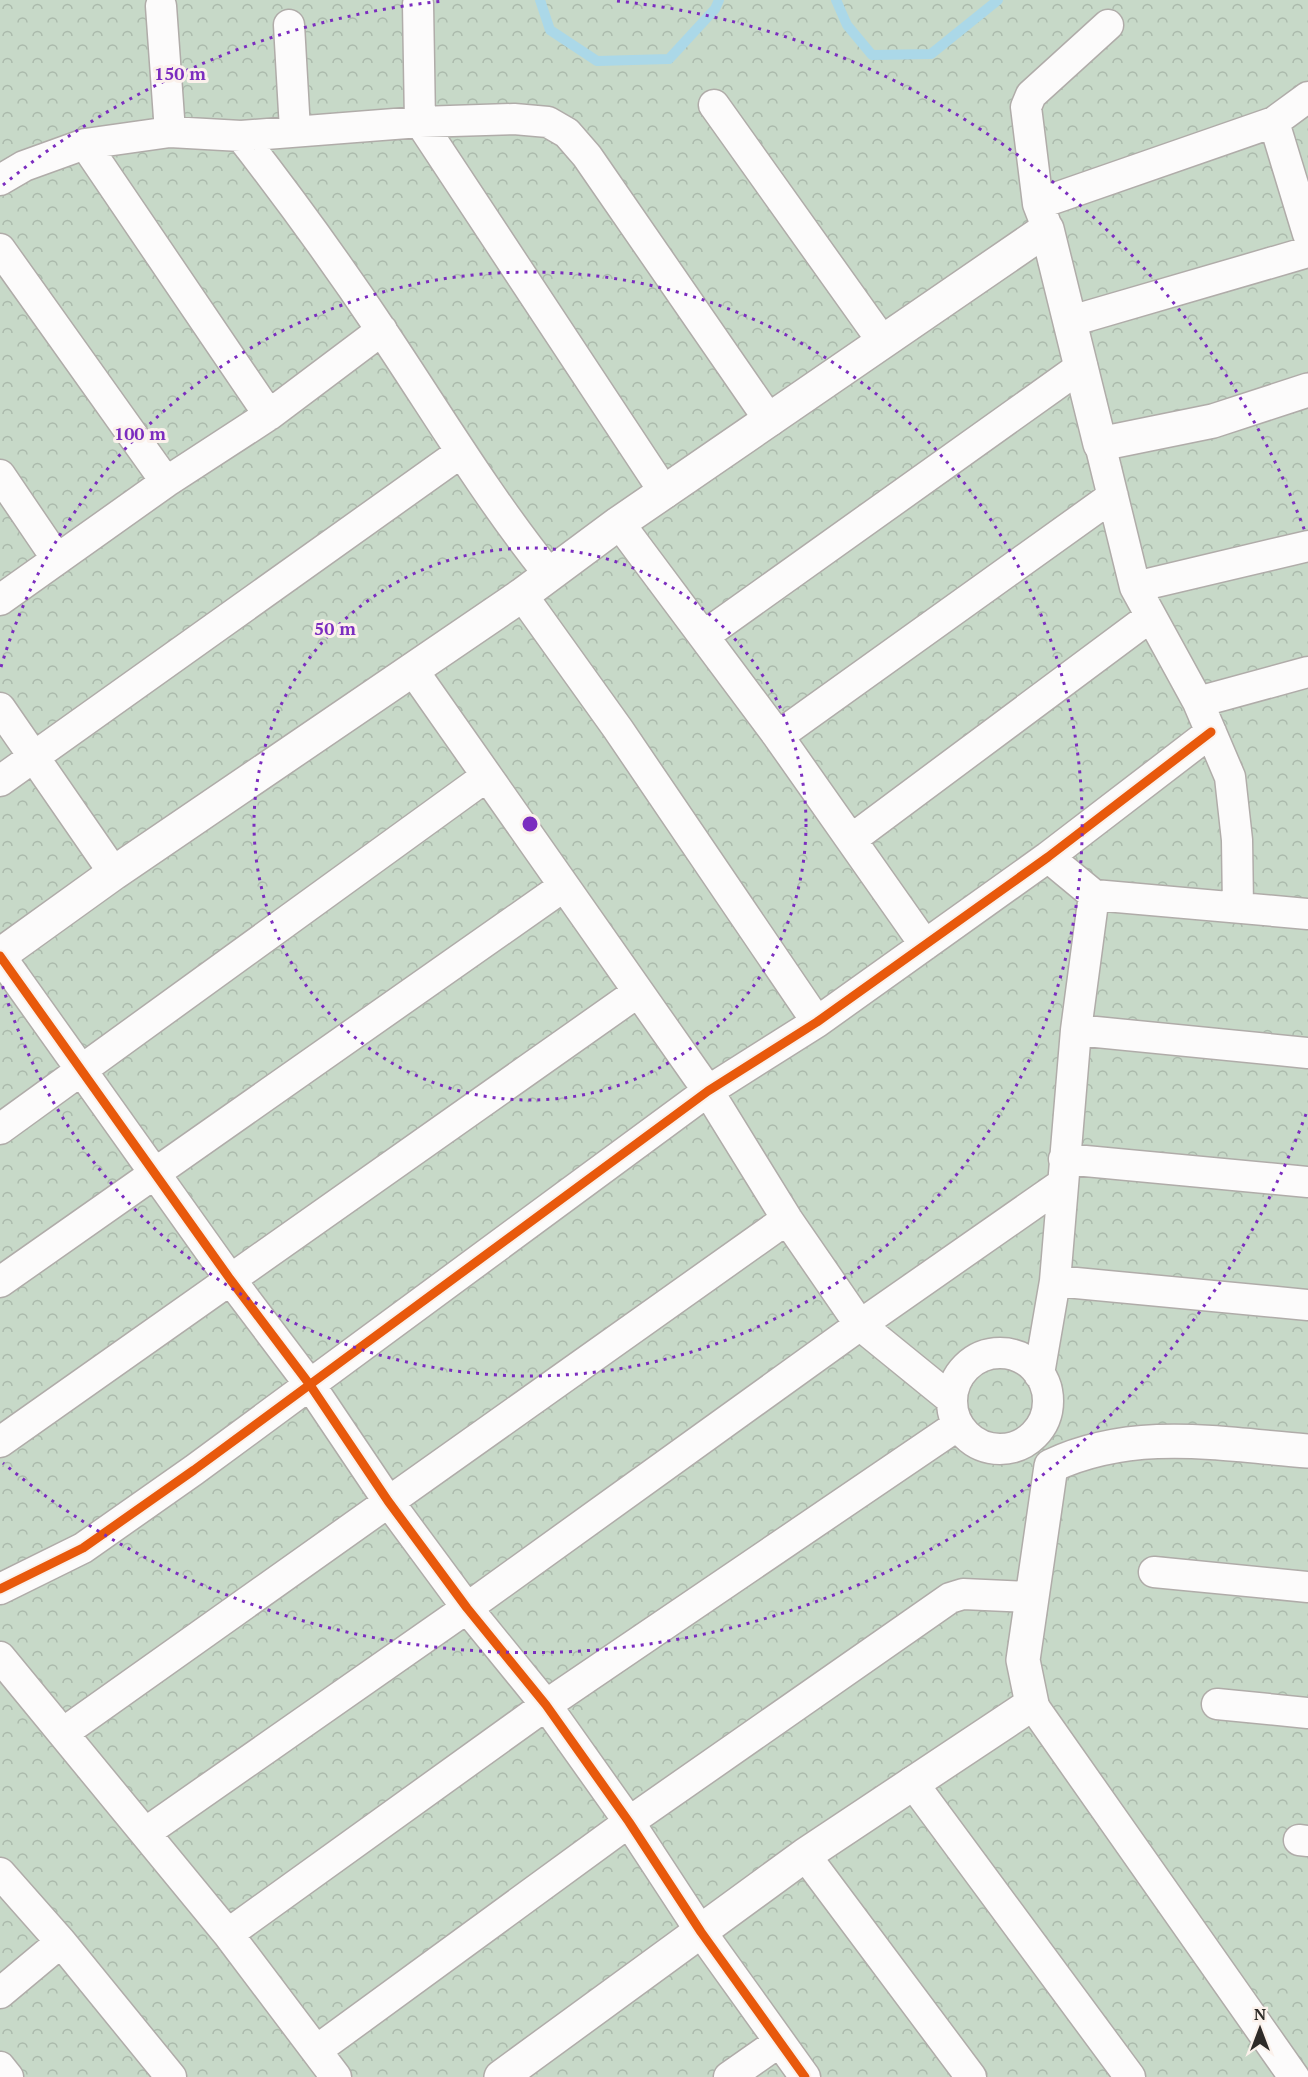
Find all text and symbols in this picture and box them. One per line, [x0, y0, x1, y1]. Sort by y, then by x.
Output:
text: 150 m [154, 61, 206, 85]
text: 100 m [114, 421, 166, 445]
text: 50 m [314, 616, 356, 640]
centre of rings [520, 814, 540, 834]
north arrow [1230, 1999, 1290, 2059]
text: N [1254, 2003, 1266, 2025]

